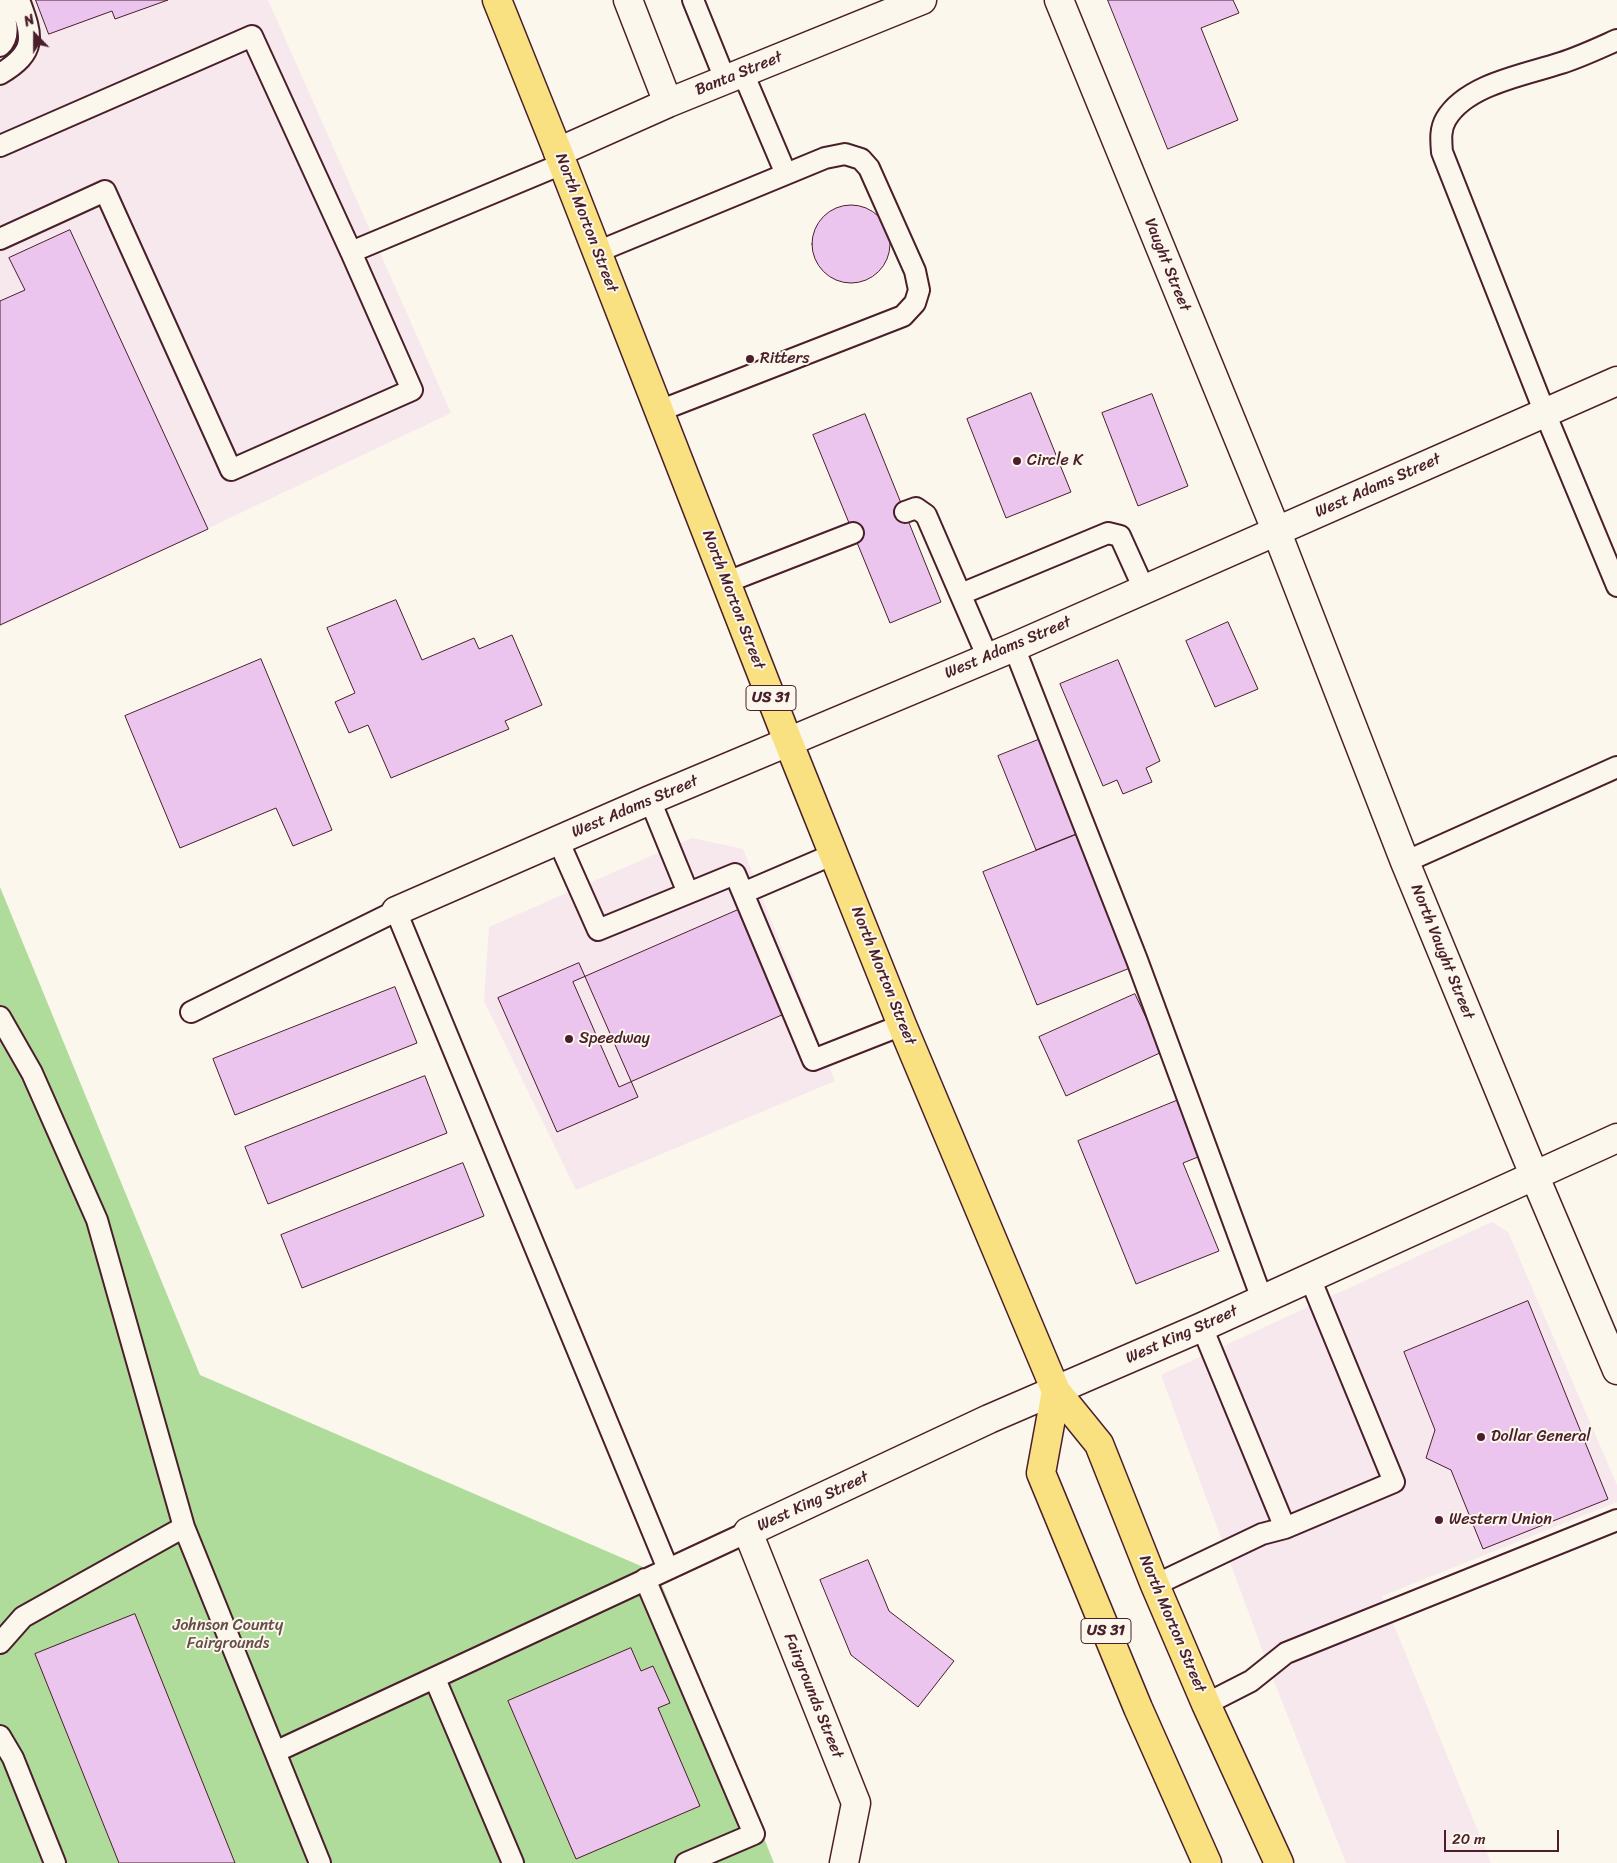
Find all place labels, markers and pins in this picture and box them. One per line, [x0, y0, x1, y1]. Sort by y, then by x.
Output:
place label: Ritters [760, 349, 809, 369]
marker: Ritters [744, 353, 756, 365]
place label: Circle K [1027, 451, 1083, 471]
marker: Circle K [1011, 455, 1023, 467]
place label: Speedway [579, 1029, 650, 1049]
marker: Speedway [563, 1033, 575, 1045]
place label: Dollar General [1491, 1427, 1591, 1447]
marker: Dollar General [1475, 1431, 1487, 1443]
place label: Western Union [1449, 1510, 1552, 1530]
marker: Western Union [1433, 1514, 1445, 1526]

